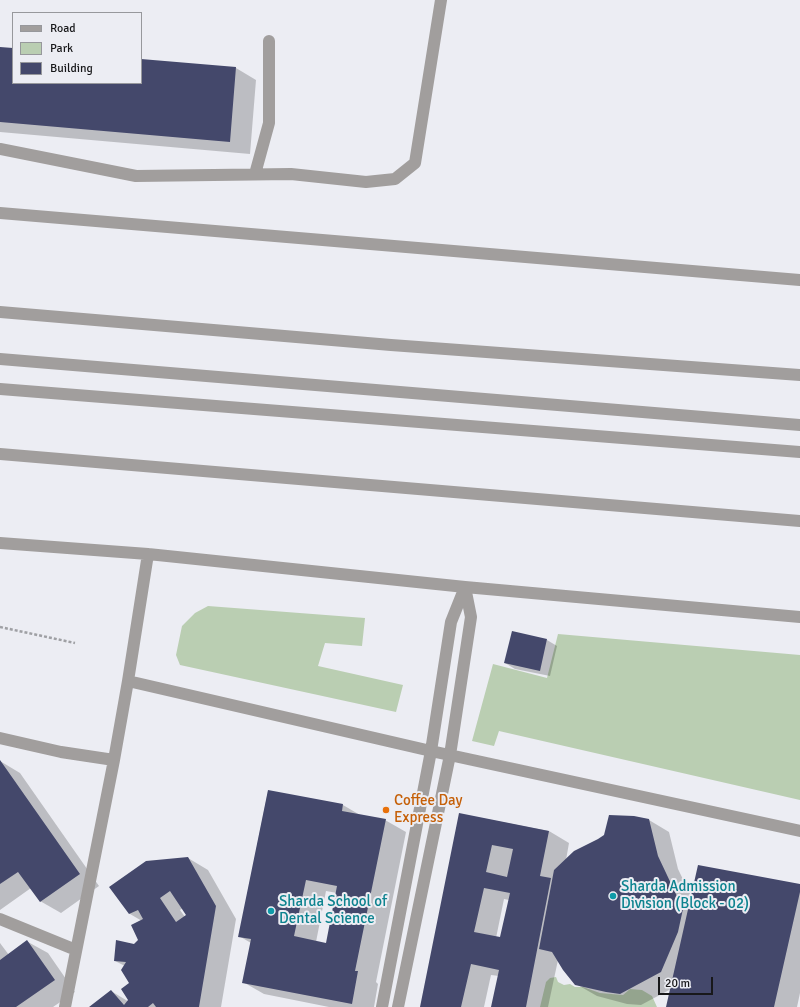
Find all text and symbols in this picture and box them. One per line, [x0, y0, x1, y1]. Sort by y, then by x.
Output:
legend [12, 12, 142, 84]
text: Road [50, 21, 76, 36]
text: Park [50, 41, 73, 56]
text: Building [50, 61, 93, 76]
place label: Coffee Day Express [394, 792, 462, 827]
marker: Coffee Day Express [381, 805, 391, 815]
place label: Sharda Admission Division (Block - 02) [621, 878, 749, 913]
marker: Sharda Admission Division (Block - 02) [608, 891, 618, 901]
place label: Sharda School of Dental Science [279, 893, 387, 928]
marker: Sharda School of Dental Science [266, 906, 276, 916]
scale bar [660, 969, 715, 995]
text: 20 m [665, 976, 690, 991]

